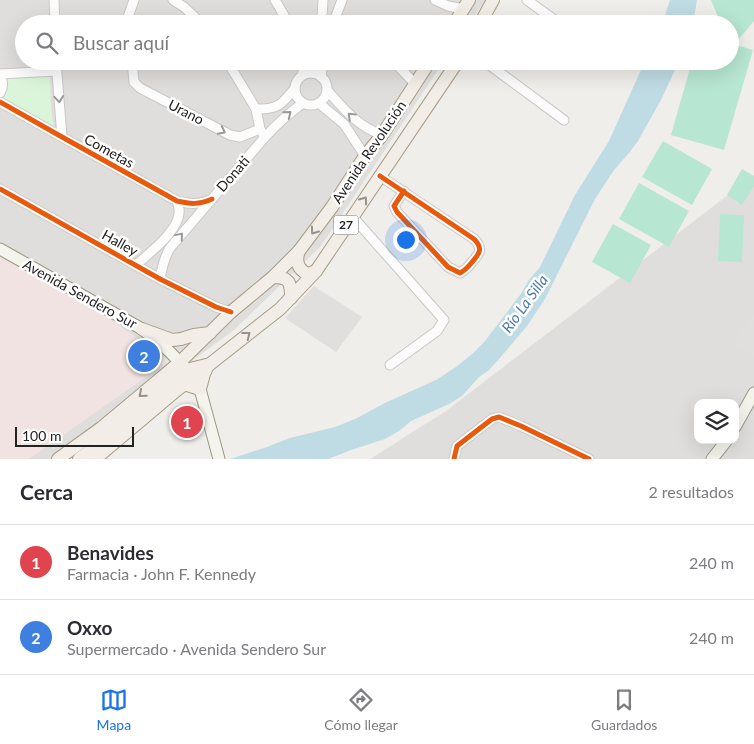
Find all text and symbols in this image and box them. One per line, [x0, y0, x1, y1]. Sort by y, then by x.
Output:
search box [15, 15, 739, 70]
icon: search [33, 29, 61, 57]
text: Buscar aquí [73, 31, 169, 54]
street label: Urano [166, 95, 207, 128]
one-way arrow [53, 96, 64, 104]
street label: Avenida Revolución [328, 97, 409, 206]
one-way arrow [282, 112, 291, 120]
one-way arrow [348, 113, 357, 122]
one-way arrow [217, 125, 226, 135]
street label: Cometas [81, 130, 137, 171]
street label: Donati [212, 152, 253, 195]
one-way arrow [358, 196, 367, 206]
road number: 27 [334, 216, 358, 234]
one-way arrow [311, 225, 320, 235]
street label: Halley [99, 226, 142, 260]
your location [393, 227, 419, 253]
one-way arrow [175, 232, 184, 241]
street label: Avenida Sendero Sur [20, 255, 140, 332]
water label: Río La Silla [497, 271, 551, 336]
one-way arrow [241, 332, 250, 340]
pin: 2 [128, 337, 160, 375]
one-way arrow [139, 388, 148, 396]
map controls [694, 399, 739, 444]
button: layers [694, 399, 739, 444]
pin: 1 [171, 403, 203, 441]
scale bar [15, 424, 134, 447]
text: 100 m [22, 427, 61, 444]
text: Cerca [20, 479, 73, 504]
text: 2 resultados [648, 482, 734, 501]
text: Benavides [67, 541, 154, 564]
text: 1 [31, 553, 41, 572]
text: 240 m [689, 553, 734, 572]
text: Farmacia · John F. Kennedy [67, 564, 256, 583]
text: Oxxo [67, 616, 112, 639]
text: 2 [31, 628, 41, 647]
text: 240 m [689, 628, 734, 647]
text: Supermercado · Avenida Sendero Sur [67, 639, 326, 658]
tab: Mapa [97, 686, 131, 733]
tab: Cómo llegar [324, 686, 398, 733]
tab: Guardados [591, 686, 657, 733]

